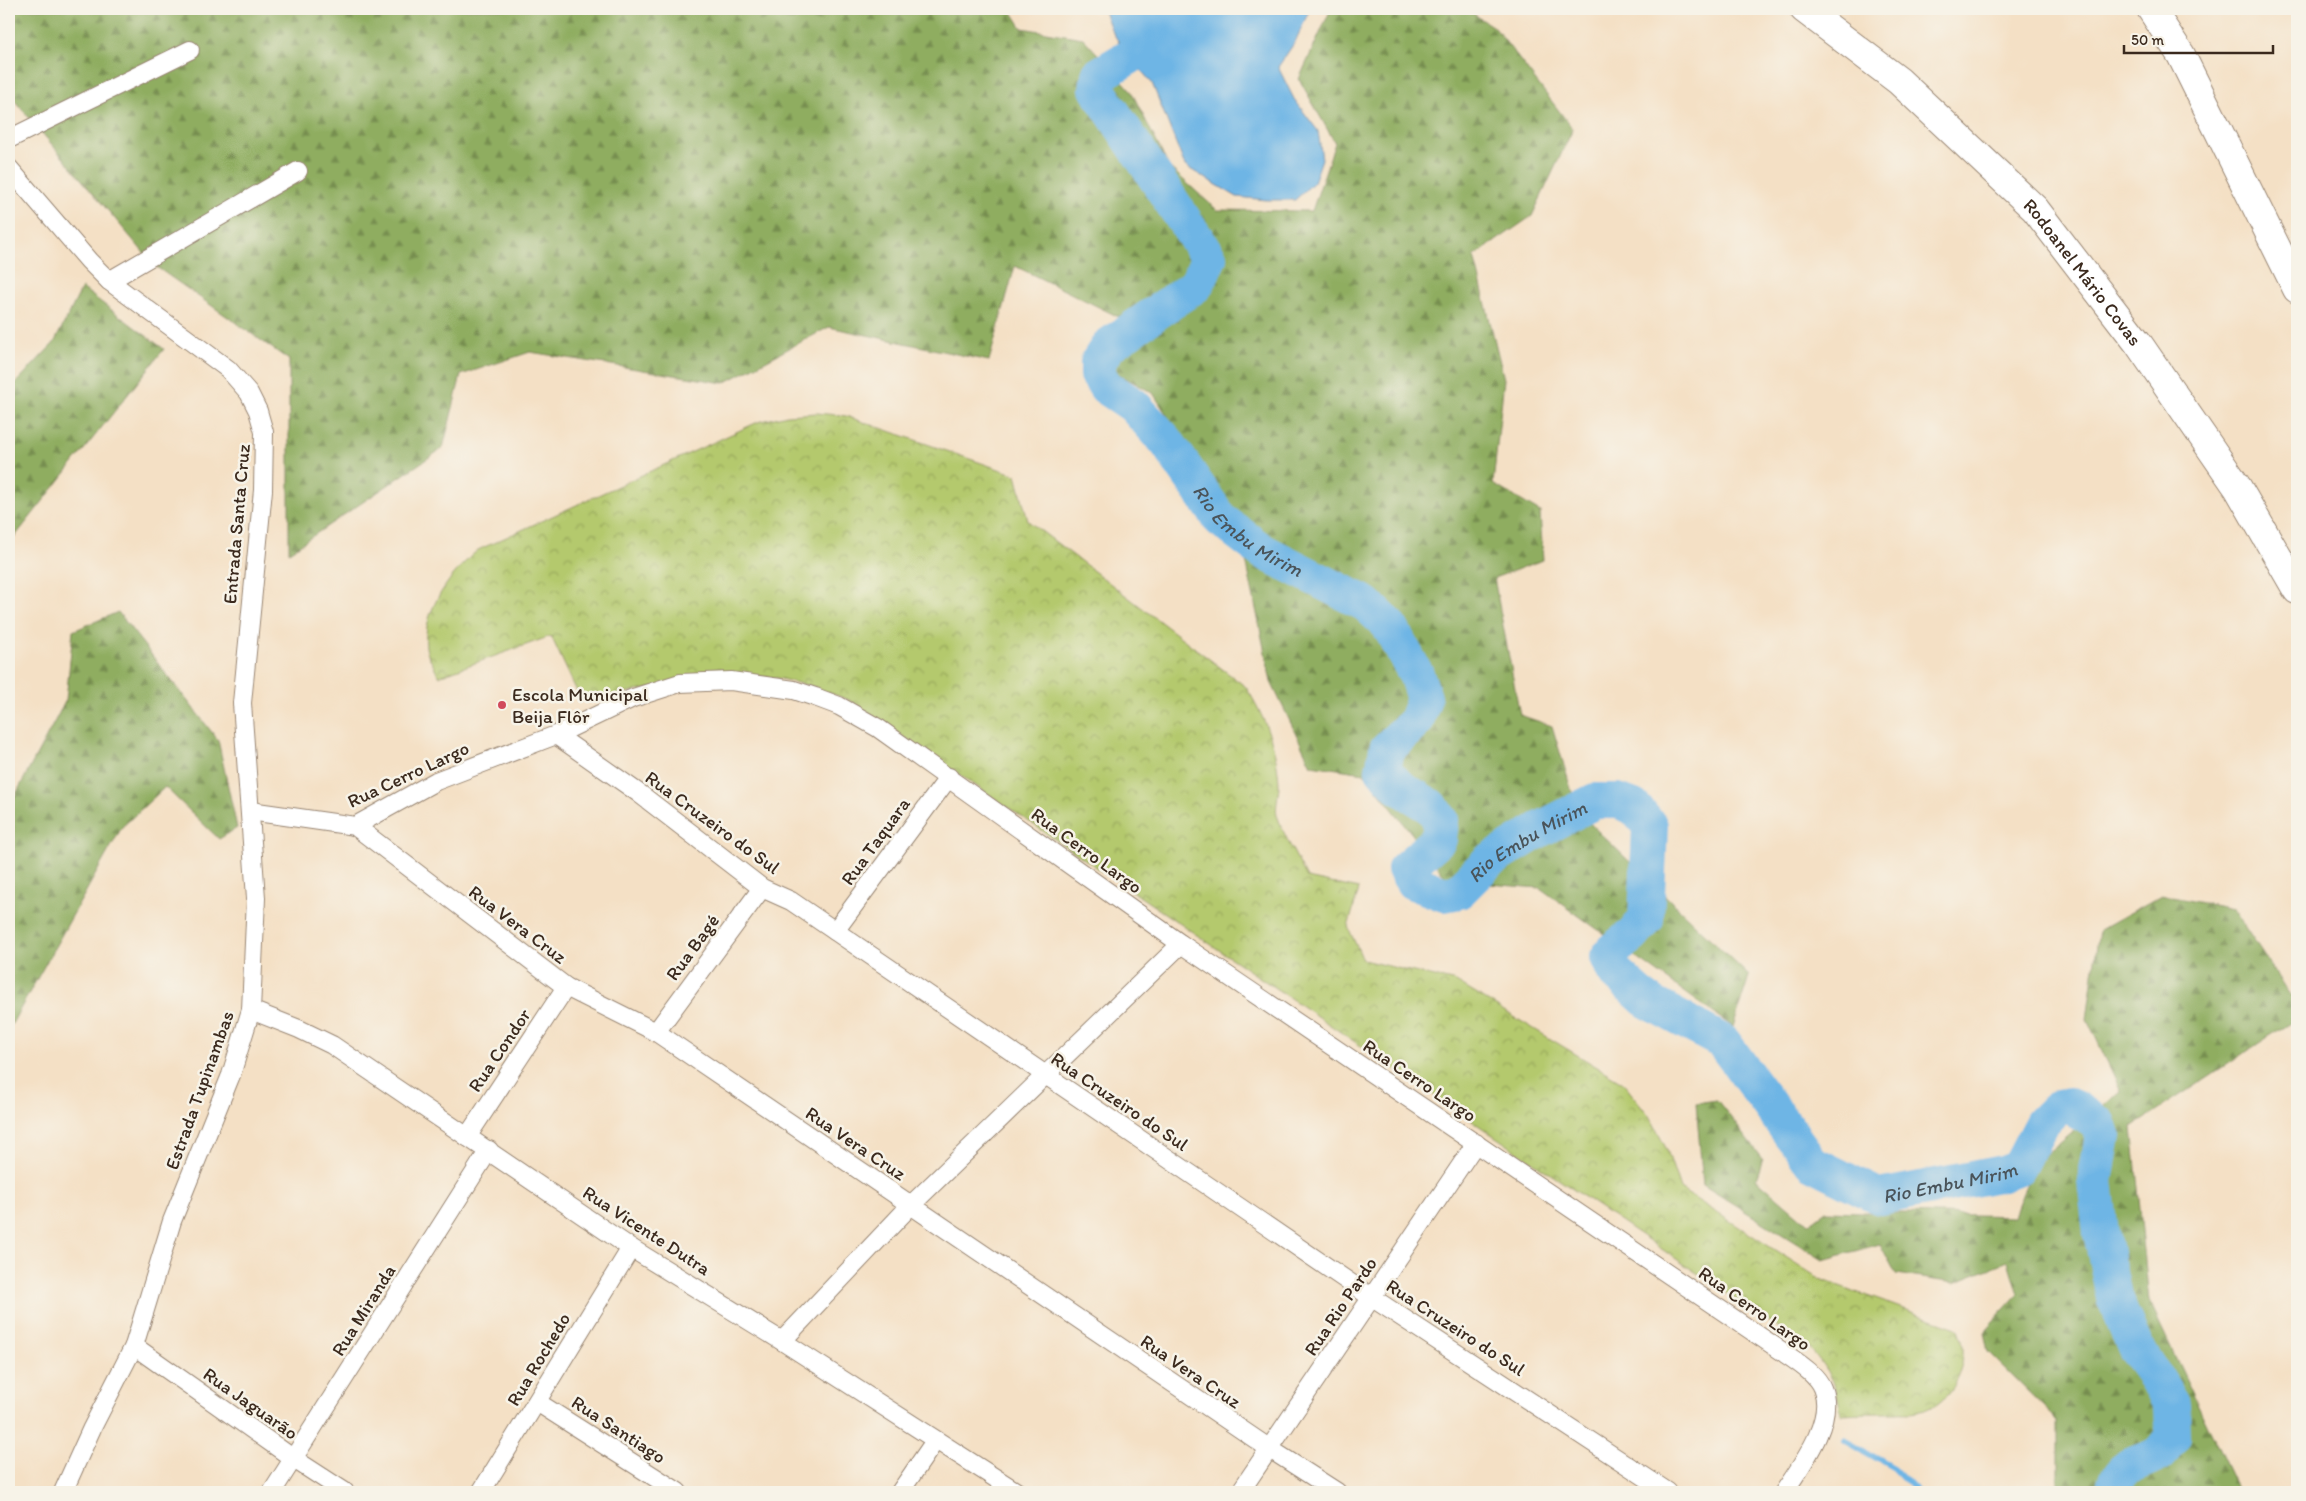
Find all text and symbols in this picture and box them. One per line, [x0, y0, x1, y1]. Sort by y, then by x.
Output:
scale bar [2124, 22, 2272, 54]
text: 50 m [2131, 31, 2164, 49]
street label: Rodoanel Mário Covas [2019, 194, 2147, 350]
street label: Entrada Santa Cruz [218, 443, 255, 605]
water label: Rio Embu Mirim [1188, 480, 1307, 582]
place label: Escola Municipal Beija Flôr [512, 683, 649, 728]
marker: Escola Municipal Beija Flôr [496, 699, 508, 711]
street label: Rua Cerro Largo [344, 736, 473, 813]
street label: Rua Cruzeiro do Sul [641, 766, 785, 879]
street label: Rua Taquara [836, 793, 915, 890]
water label: Rio Embu Mirim [1462, 795, 1591, 888]
street label: Rua Cerro Largo [1027, 802, 1147, 898]
street label: Rua Vera Cruz [464, 880, 571, 969]
street label: Rua Bagé [661, 910, 724, 985]
street label: Rua Condor [463, 1004, 536, 1096]
street label: Estrada Tupinambas [160, 1008, 239, 1173]
street label: Rua Cerro Largo [1359, 1034, 1481, 1127]
street label: Rua Cruzeiro do Sul [1047, 1047, 1193, 1156]
street label: Rua Vera Cruz [801, 1101, 910, 1186]
water label: Rio Embu Mirim [1881, 1157, 2021, 1208]
street label: Rua Vicente Dutra [579, 1181, 715, 1280]
street label: Rua Rio Pardo [1299, 1253, 1382, 1360]
street label: Rua Miranda [326, 1260, 400, 1360]
street label: Rua Cerro Largo [1694, 1261, 1815, 1356]
street label: Rua Cruzeiro do Sul [1382, 1274, 1530, 1381]
street label: Rua Rochedo [502, 1308, 575, 1410]
street label: Rua Vera Cruz [1136, 1329, 1245, 1414]
street label: Rua Jaguarão [199, 1362, 303, 1445]
street label: Rua Santiago [567, 1390, 670, 1468]

